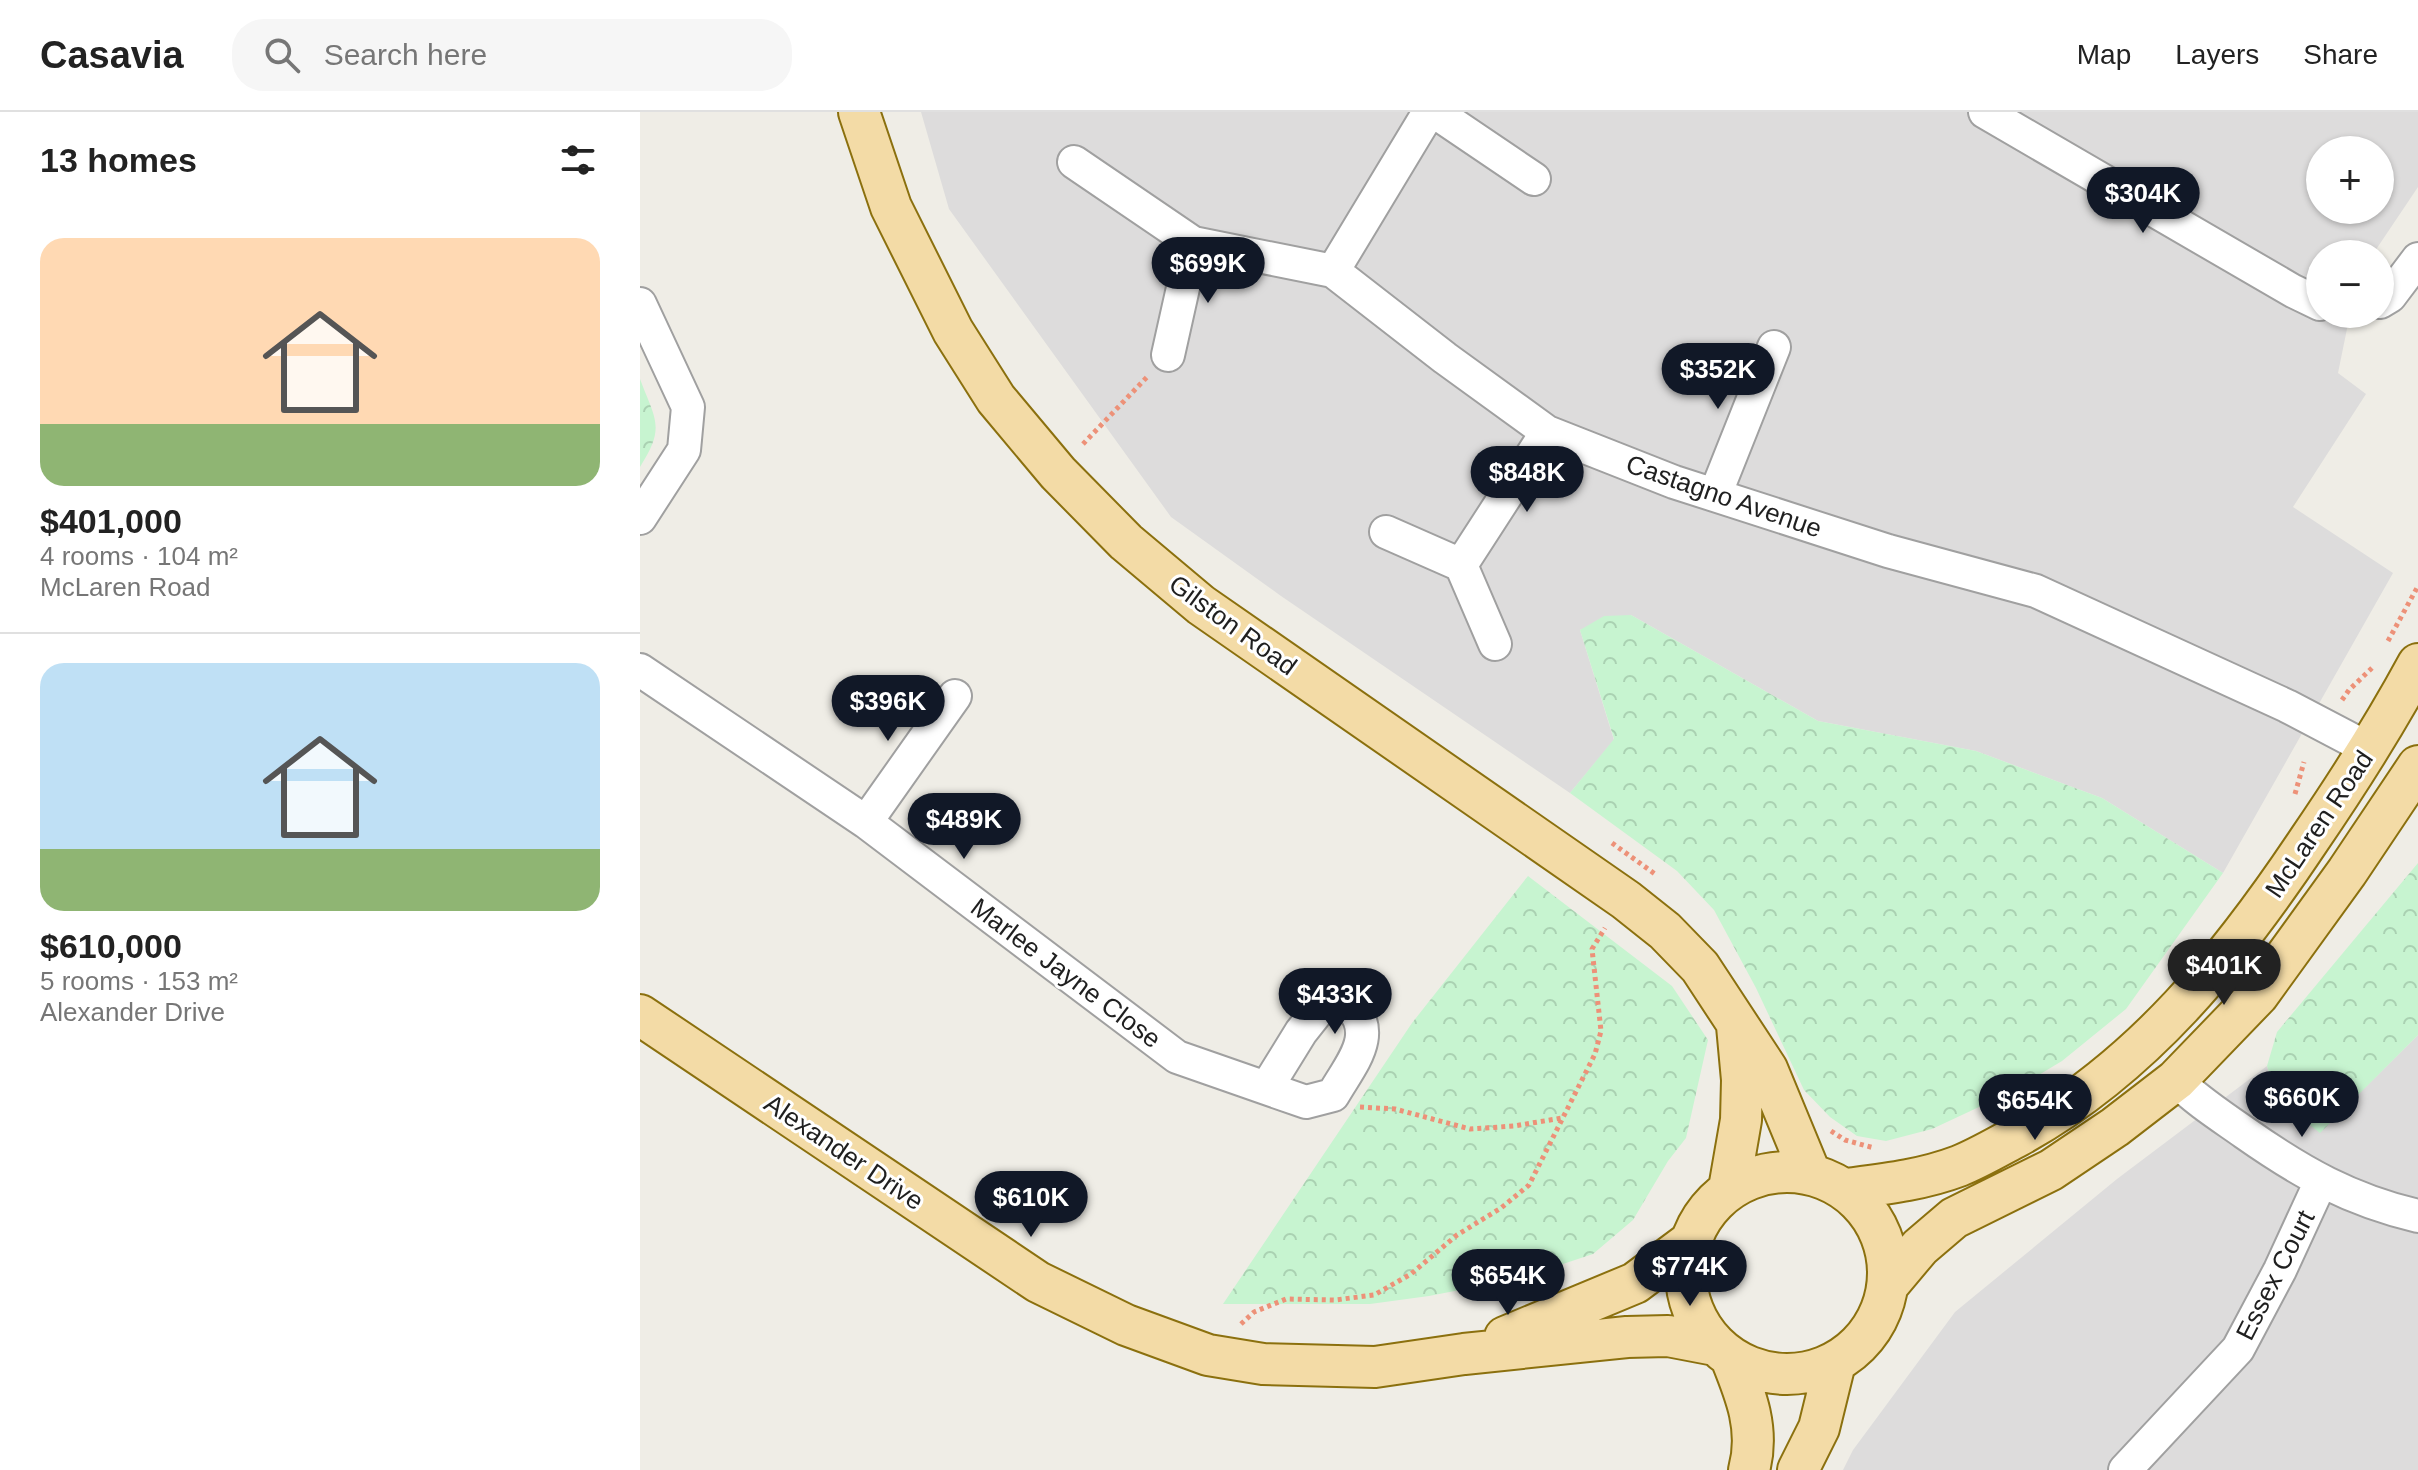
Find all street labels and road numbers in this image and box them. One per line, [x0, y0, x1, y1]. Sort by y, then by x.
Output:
street label: Castagno Avenue [1622, 448, 1826, 544]
street label: Gilston Road [1163, 569, 1303, 681]
street label: McLaren Road [2259, 745, 2379, 903]
street label: Marlee Jayne Close [965, 892, 1167, 1054]
street label: Alexander Drive [759, 1088, 929, 1216]
street label: Essex Court [2229, 1204, 2321, 1345]

